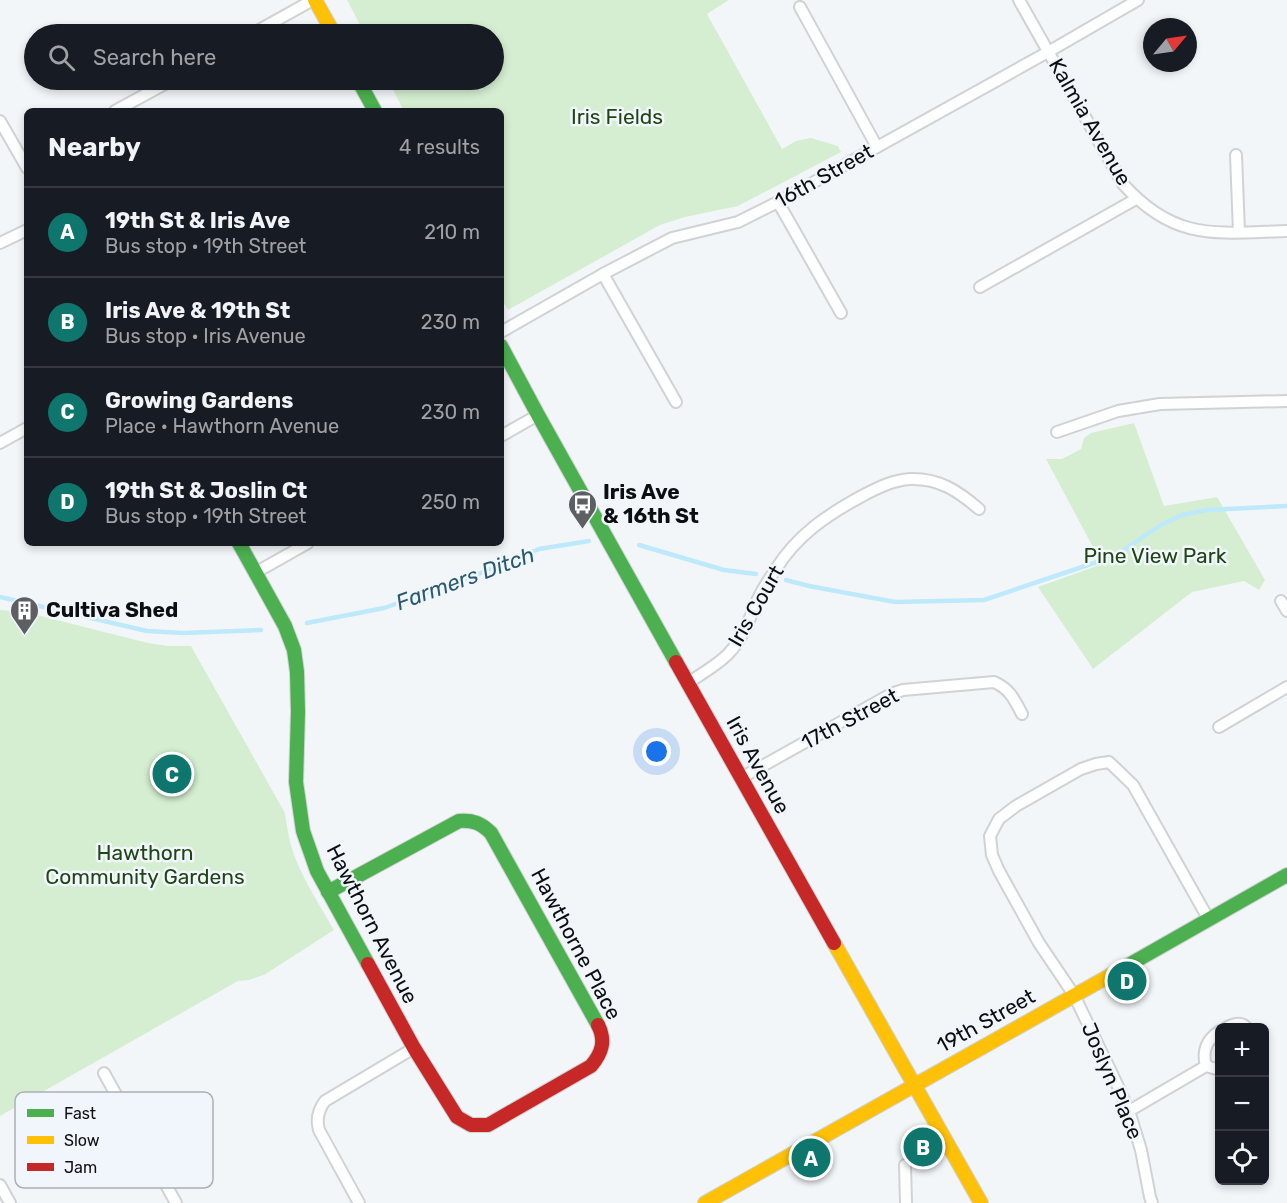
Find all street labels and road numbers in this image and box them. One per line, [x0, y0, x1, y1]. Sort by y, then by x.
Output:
street label: Kalmia Avenue [1044, 54, 1137, 190]
street label: 16th Street [770, 138, 877, 213]
street label: Iris Court [722, 561, 789, 651]
street label: 17th Street [797, 682, 903, 755]
street label: Iris Avenue [721, 712, 795, 818]
street label: Hawthorn Avenue [322, 840, 423, 1008]
street label: Hawthorne Place [526, 864, 627, 1024]
street label: 19th Street [932, 983, 1039, 1058]
street label: Joslyn Place [1077, 1019, 1148, 1143]

